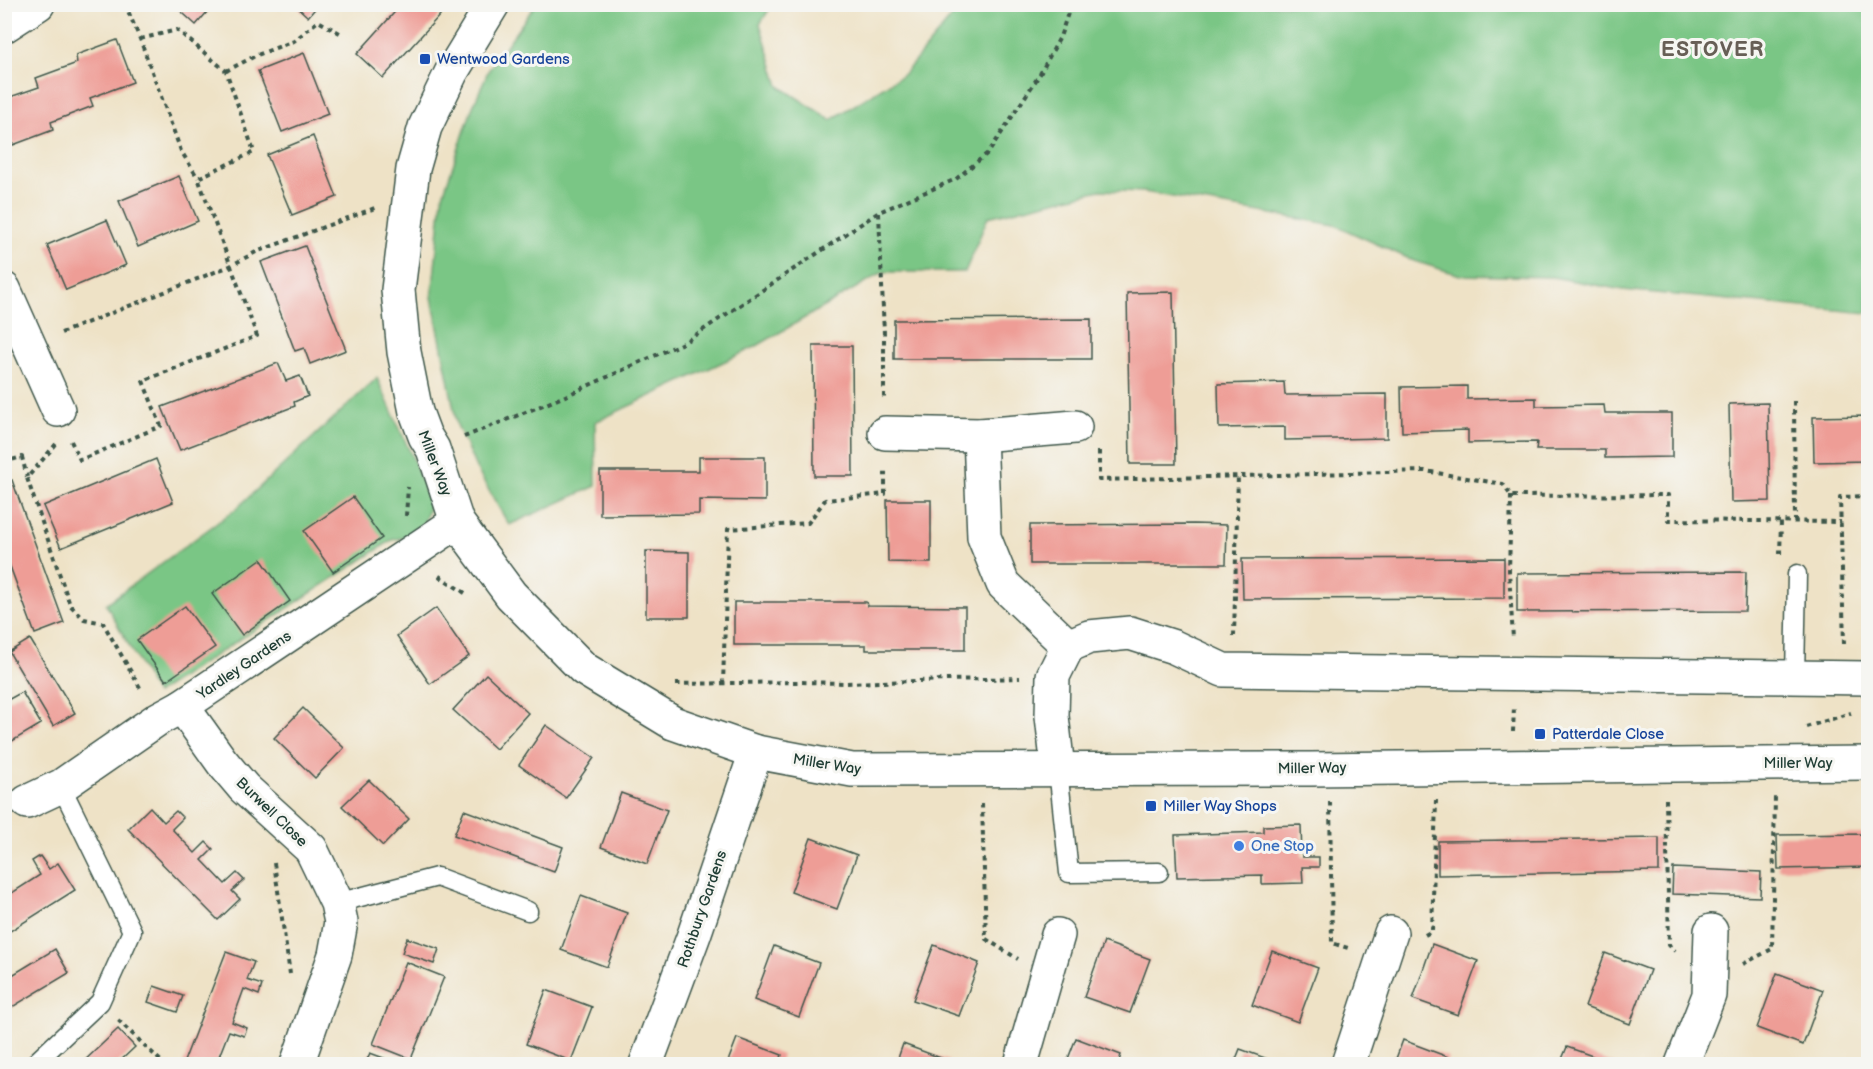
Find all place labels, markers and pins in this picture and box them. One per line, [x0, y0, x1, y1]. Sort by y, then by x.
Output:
place label: Wentwood Gardens [437, 50, 570, 69]
marker: Wentwood Gardens [418, 52, 432, 66]
place label: Patterdale Close [1552, 725, 1664, 744]
marker: Patterdale Close [1533, 727, 1547, 741]
place label: Miller Way Shops [1163, 797, 1277, 816]
marker: Miller Way Shops [1144, 799, 1158, 813]
place label: One Stop [1251, 837, 1314, 856]
marker: One Stop [1232, 839, 1246, 853]

